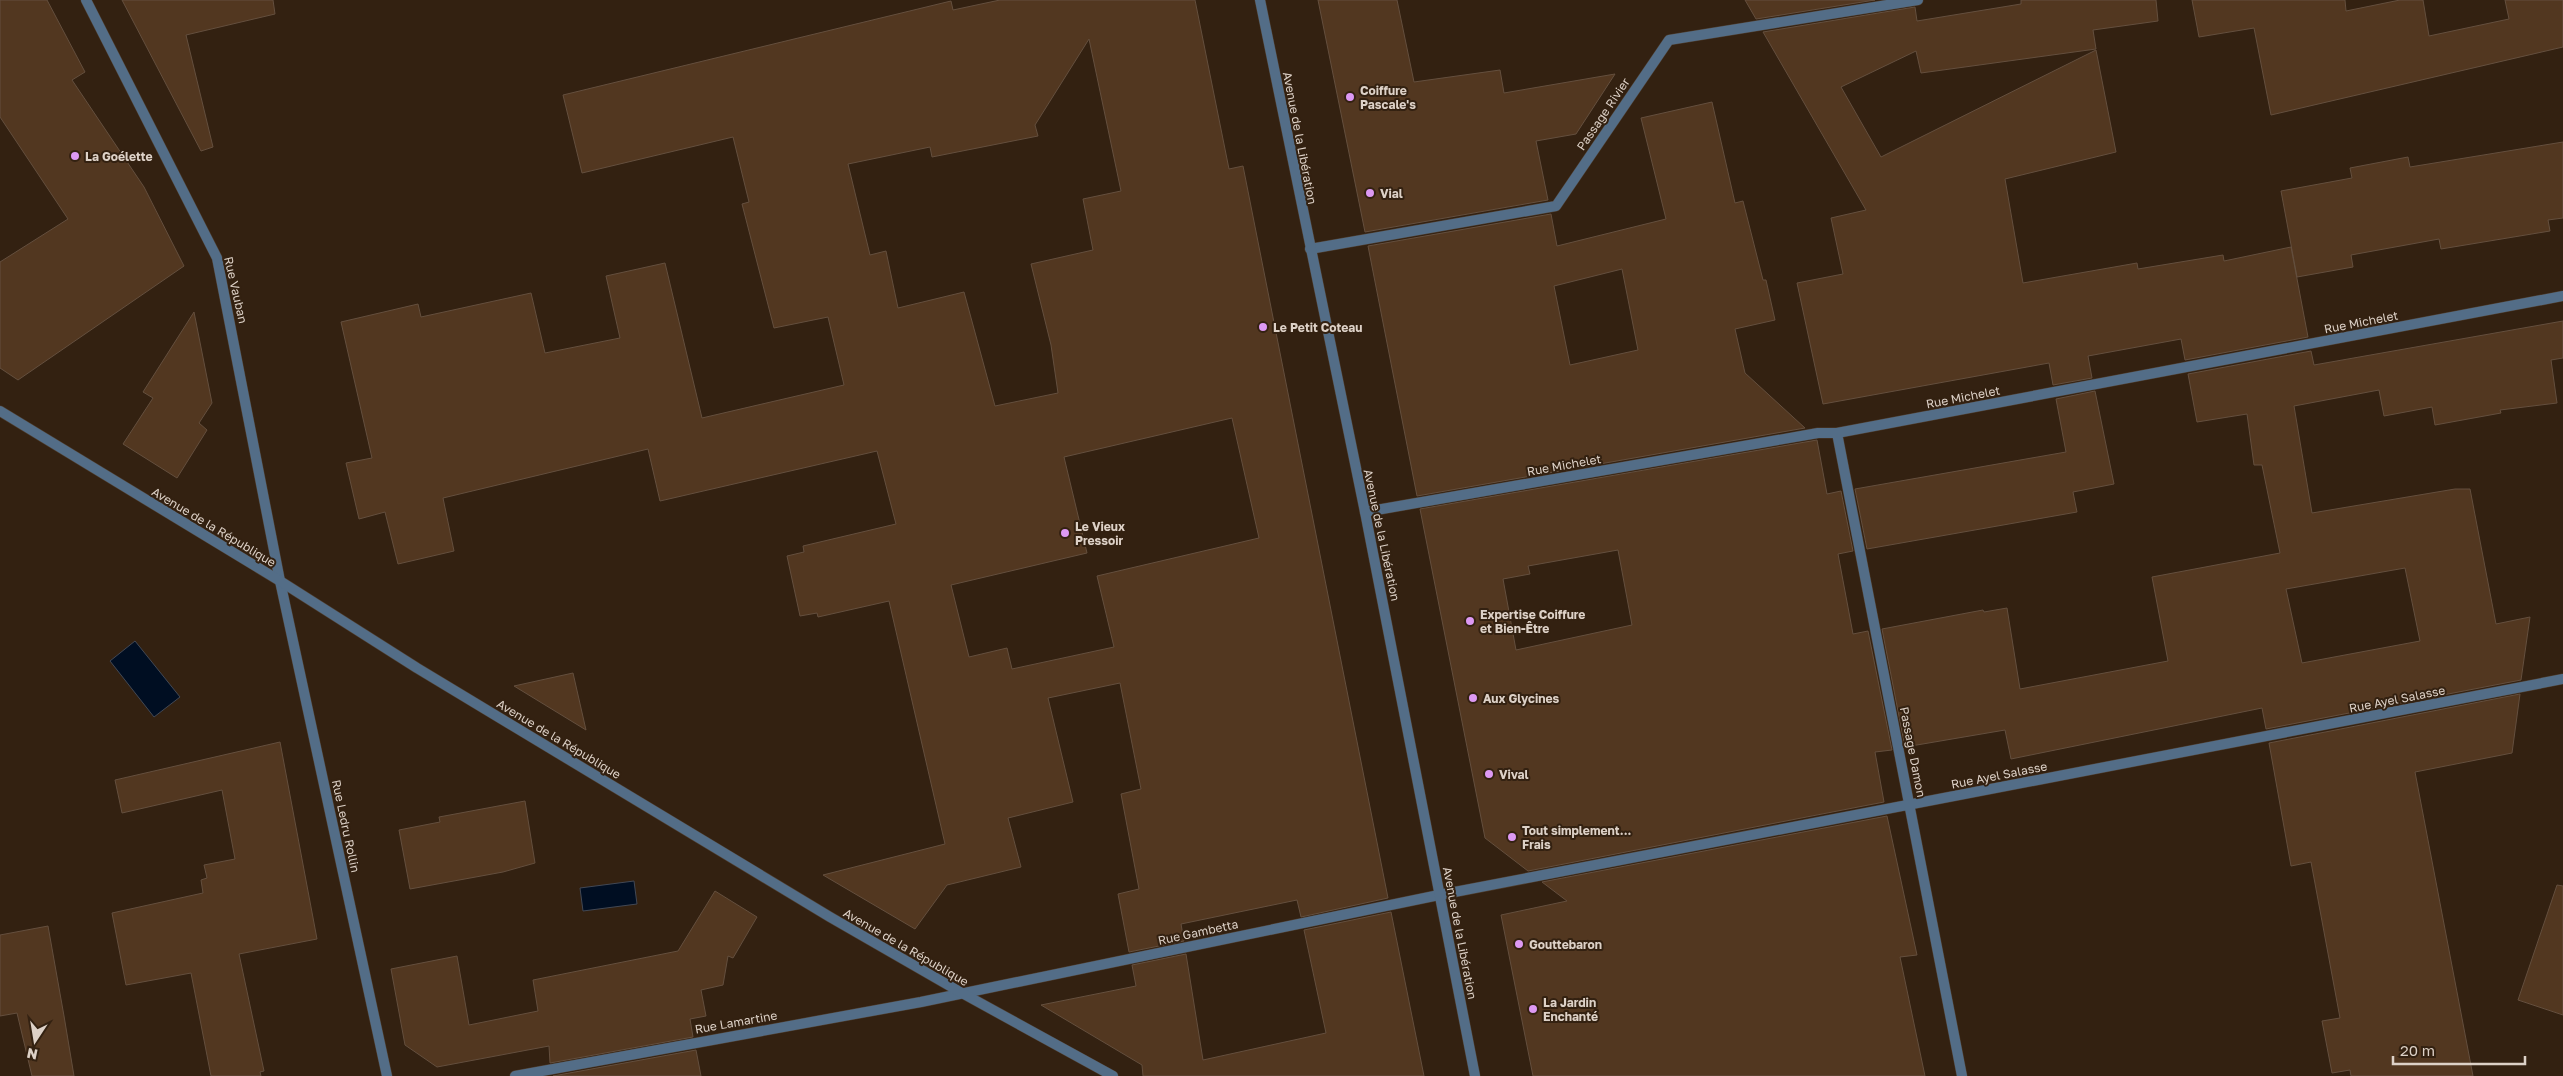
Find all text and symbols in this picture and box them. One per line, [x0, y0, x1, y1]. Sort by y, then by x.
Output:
street label: Avenue de la Libération [1280, 71, 1320, 205]
street label: Passage Rivier [1573, 75, 1633, 153]
place label: Coiffure Pascale's [1360, 83, 1416, 112]
marker: Coiffure Pascale's [1344, 91, 1356, 103]
place label: La Goélette [85, 149, 153, 164]
marker: La Goélette [69, 150, 81, 162]
place label: Vial [1380, 186, 1403, 201]
marker: Vial [1364, 187, 1376, 199]
street label: Rue Vauban [221, 255, 251, 325]
street label: Rue Michelet [2323, 307, 2399, 337]
place label: Le Petit Coteau [1273, 320, 1362, 335]
marker: Le Petit Coteau [1257, 321, 1269, 333]
street label: Rue Michelet [1925, 382, 2001, 412]
street label: Rue Michelet [1526, 451, 1602, 479]
street label: Avenue de la Libération [1361, 468, 1403, 602]
street label: Avenue de la République [149, 484, 279, 570]
place label: Le Vieux Pressoir [1075, 519, 1125, 548]
marker: Le Vieux Pressoir [1059, 527, 1071, 539]
place label: Expertise Coiffure et Bien-Être [1480, 607, 1585, 636]
marker: Expertise Coiffure et Bien-Être [1464, 615, 1476, 627]
street label: Rue Ayel Salasse [2348, 682, 2446, 716]
place label: Aux Glycines [1483, 691, 1560, 706]
marker: Aux Glycines [1467, 692, 1479, 704]
street label: Avenue de la République [494, 696, 624, 782]
street label: Passage Damon [1897, 706, 1929, 798]
street label: Rue Ayel Salasse [1950, 758, 2048, 792]
place label: Vival [1499, 767, 1529, 782]
marker: Vival [1483, 768, 1495, 780]
street label: Rue Ledru Rollin [329, 778, 363, 874]
place label: Tout simplement... Frais [1522, 823, 1632, 852]
marker: Tout simplement... Frais [1506, 831, 1518, 843]
street label: Avenue de la Libération [1440, 866, 1480, 1000]
street label: Avenue de la République [841, 905, 971, 989]
street label: Rue Gambetta [1157, 916, 1239, 948]
place label: Gouttebaron [1529, 937, 1602, 952]
marker: Gouttebaron [1513, 938, 1525, 950]
place label: La Jardin Enchanté [1543, 995, 1598, 1024]
marker: La Jardin Enchanté [1527, 1003, 1539, 1015]
street label: Rue Lamartine [694, 1007, 778, 1037]
north arrow [10, 1016, 60, 1066]
scale bar [2393, 1034, 2526, 1066]
text: 20 m [2400, 1041, 2435, 1059]
text: N [25, 1045, 39, 1064]

